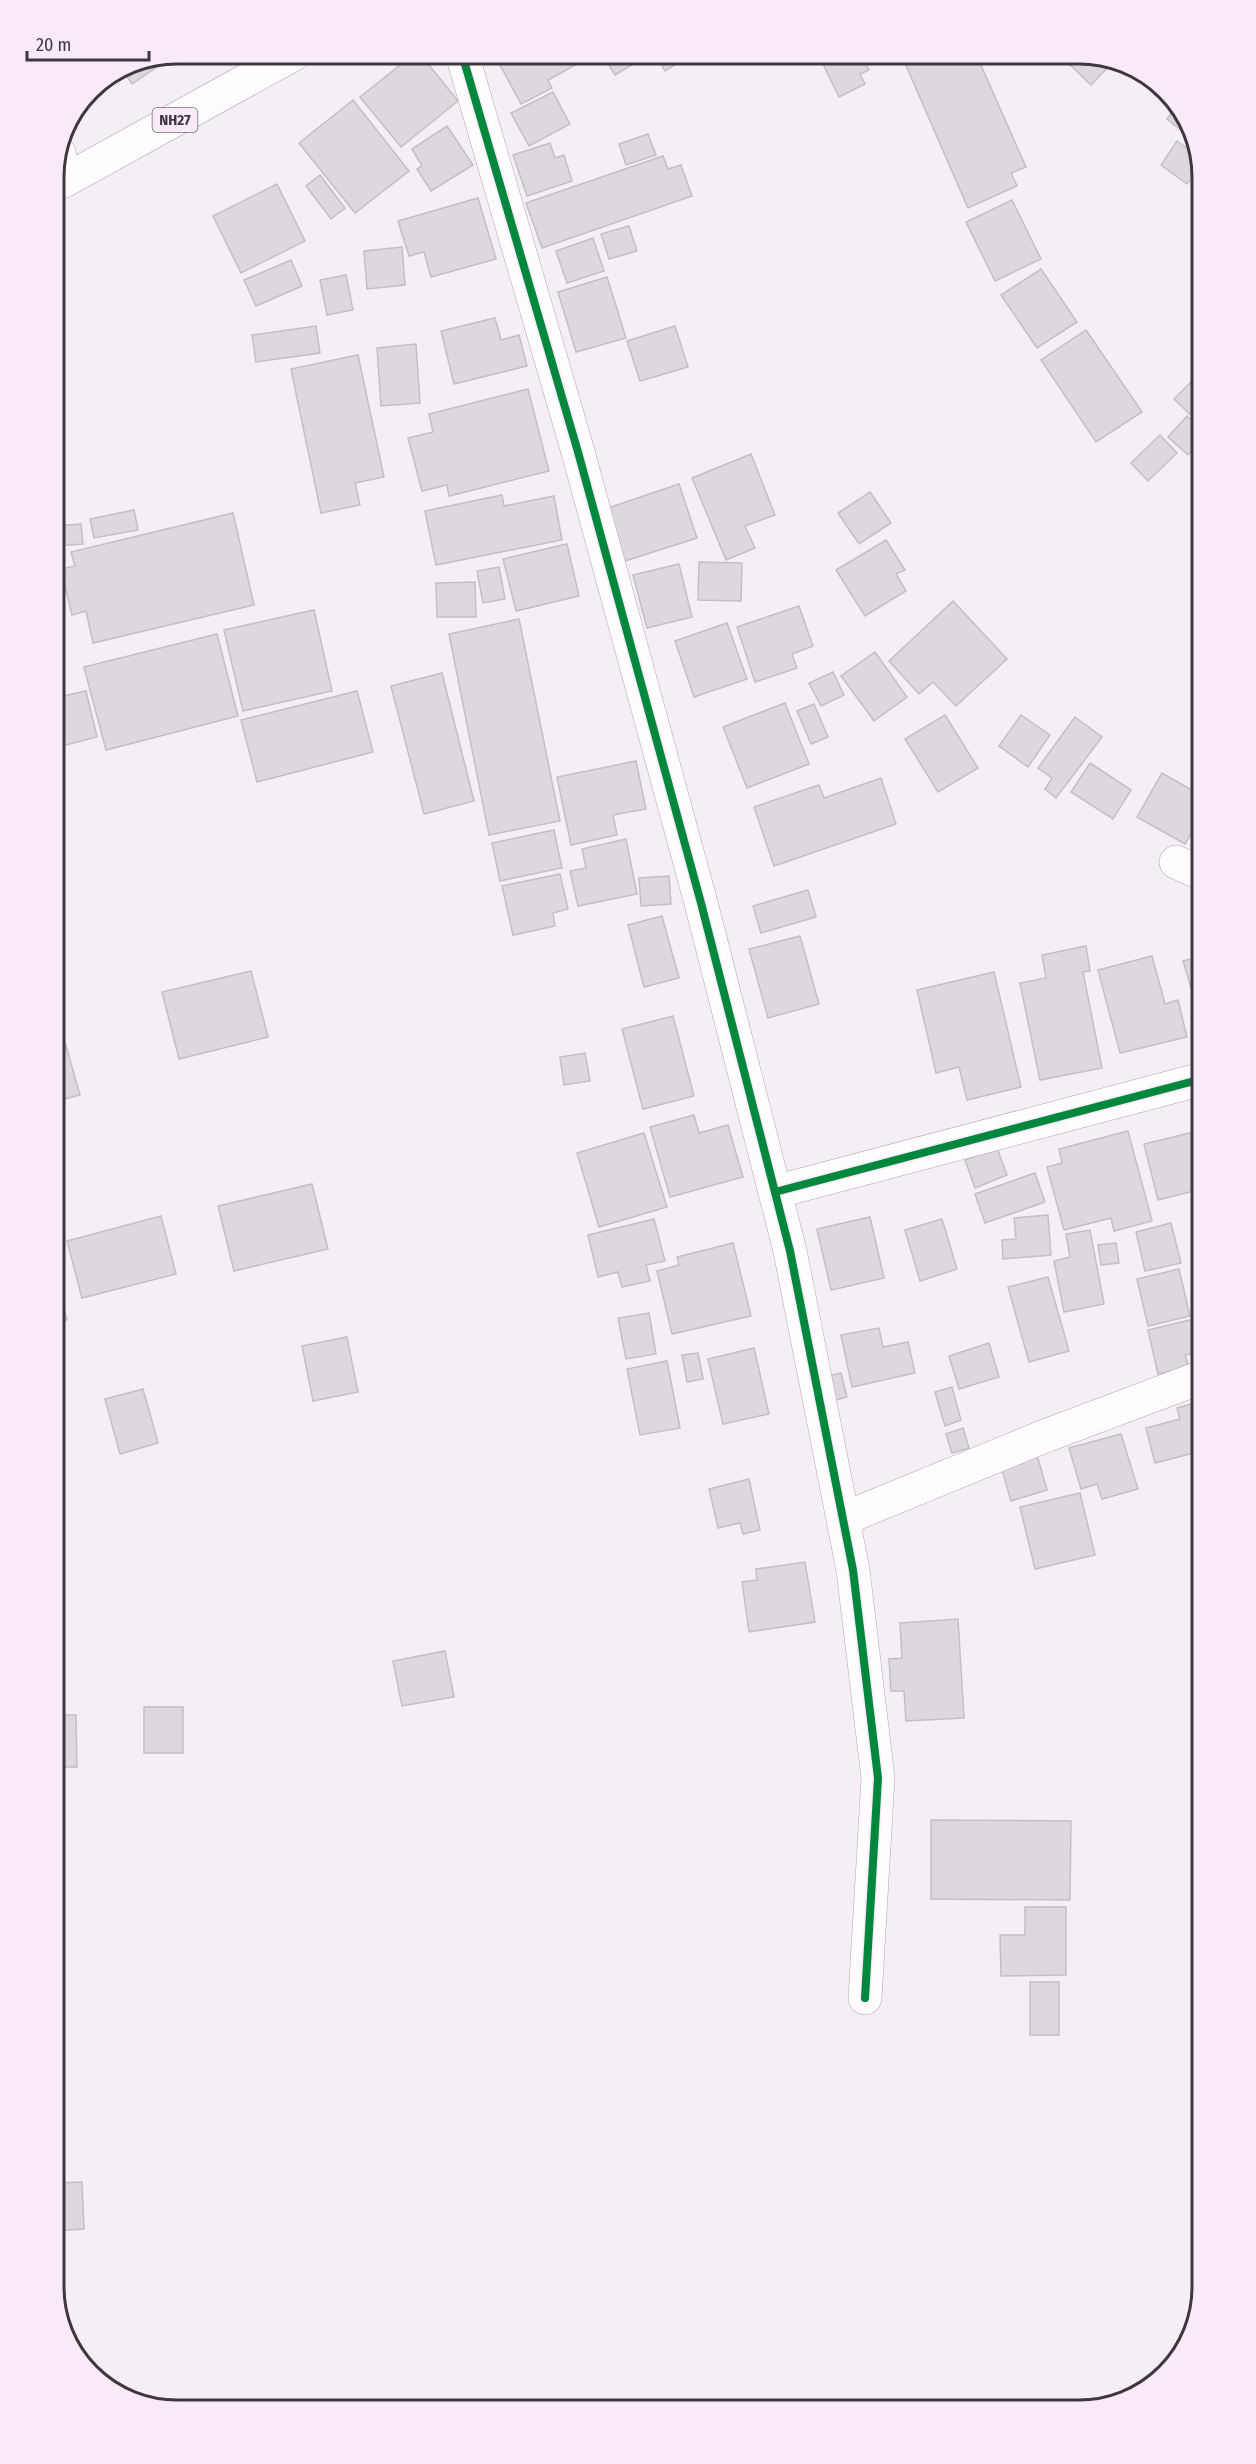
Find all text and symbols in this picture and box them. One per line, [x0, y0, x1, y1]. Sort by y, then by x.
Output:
scale bar [27, 24, 148, 62]
text: 20 m [36, 34, 71, 56]
road number: NH27 [152, 108, 198, 132]

